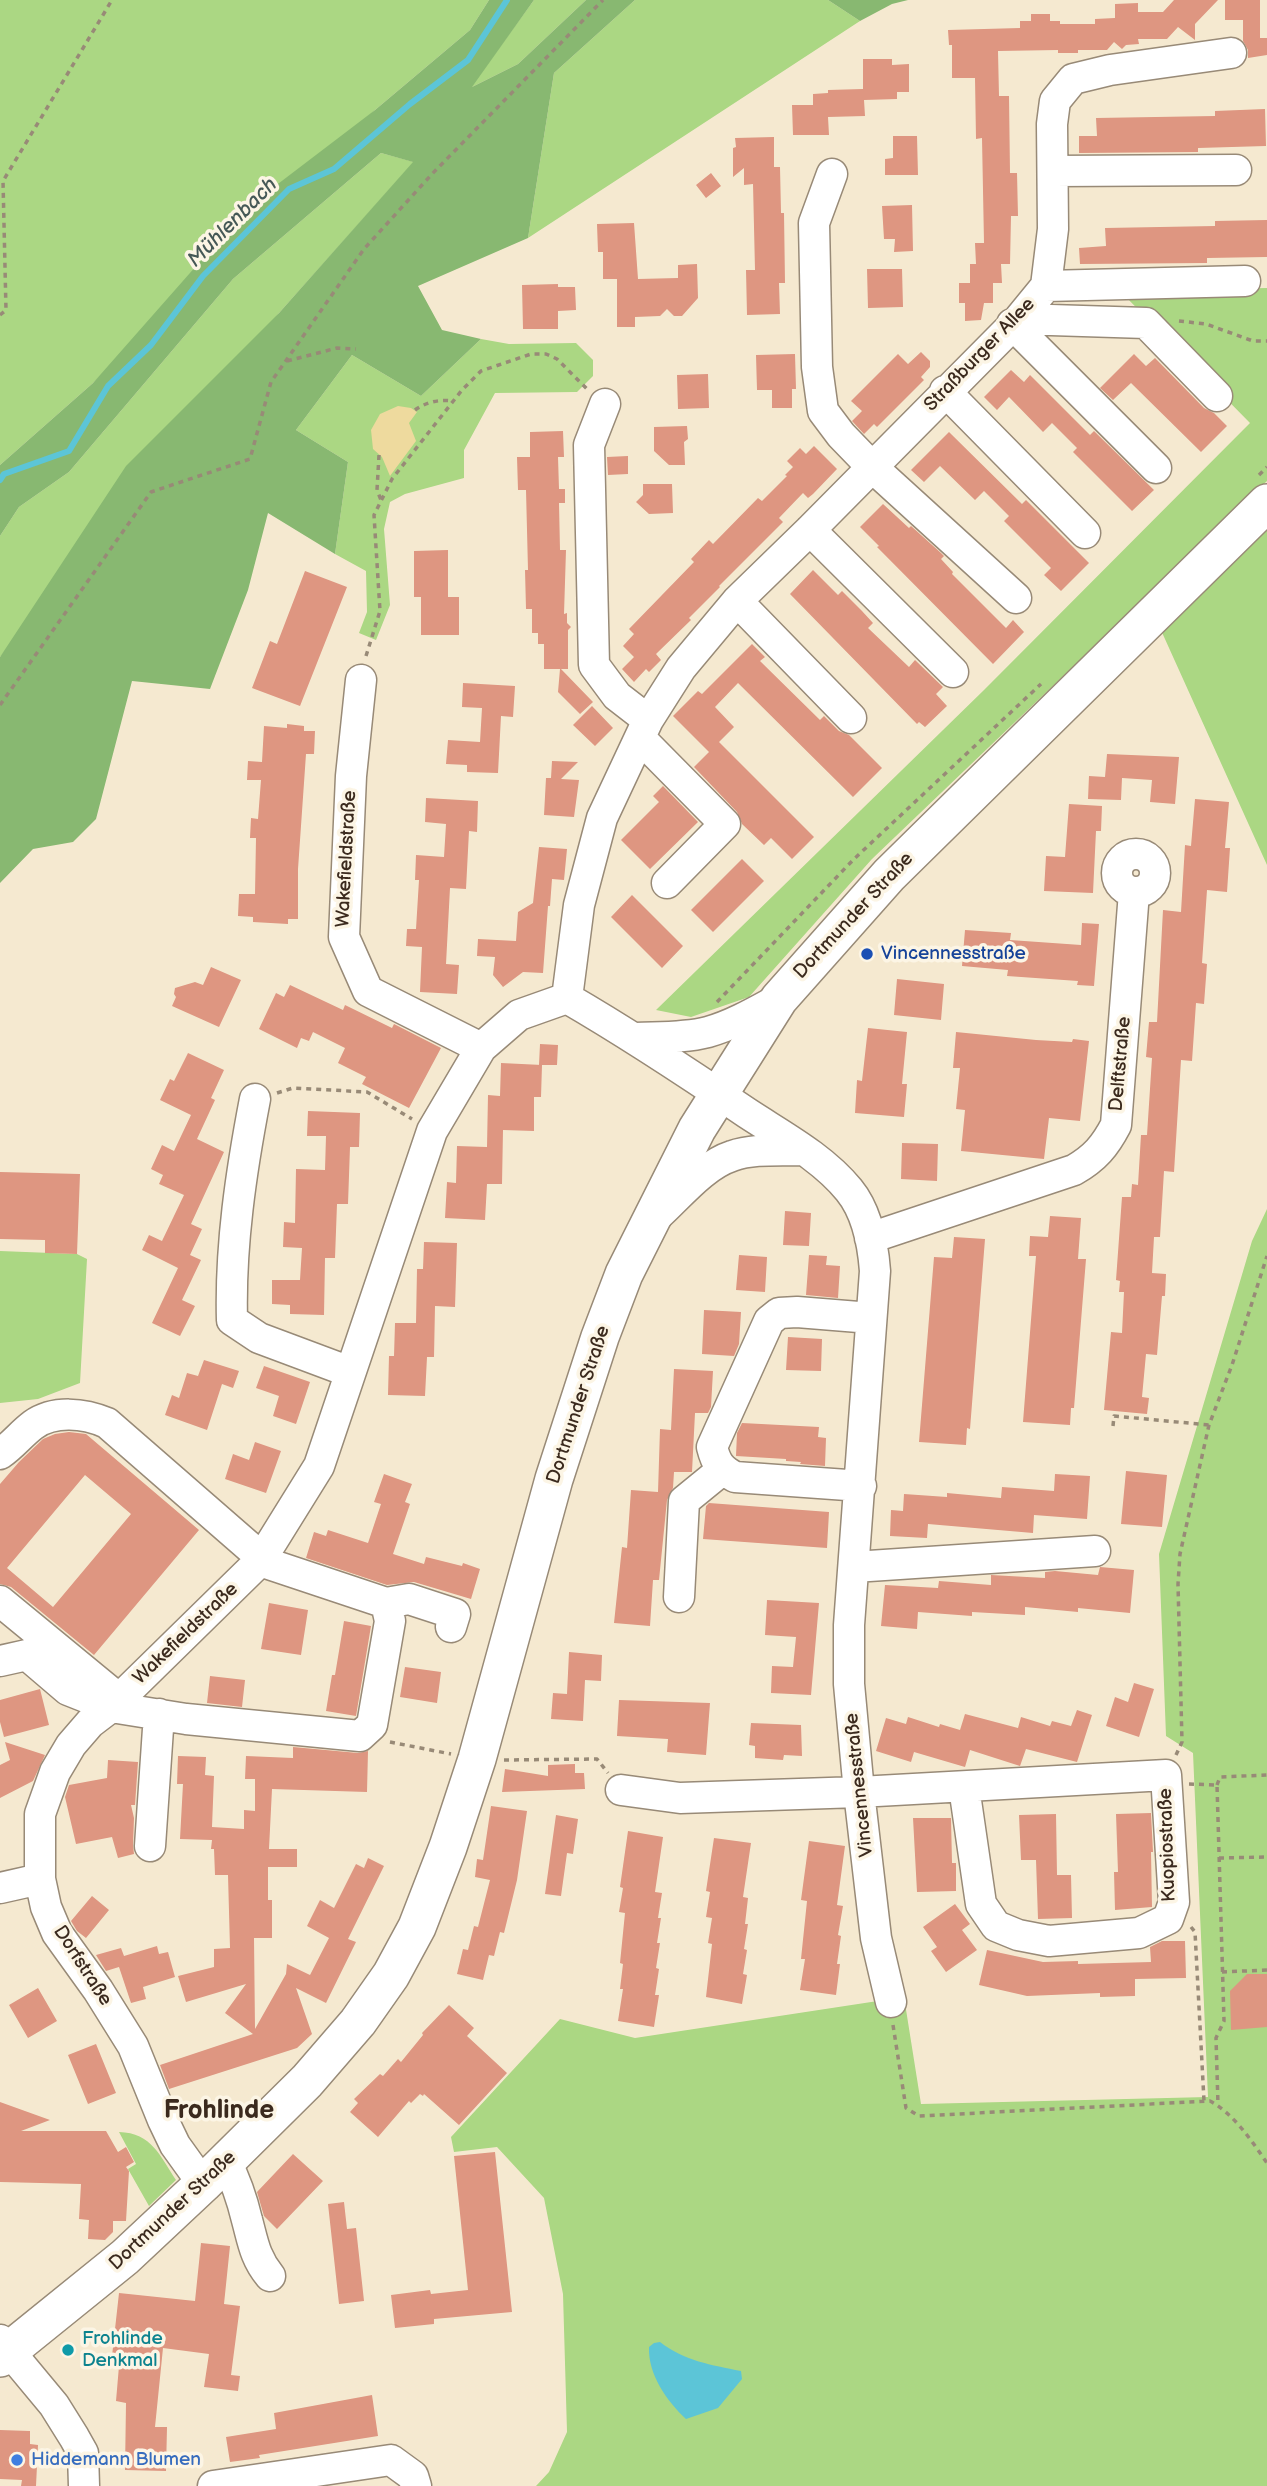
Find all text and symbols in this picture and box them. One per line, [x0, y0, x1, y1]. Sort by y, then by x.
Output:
water label: Mühlenbach [183, 173, 283, 273]
street label: Straßburger Allee [920, 293, 1040, 417]
street label: Wakefieldstraße [332, 790, 362, 928]
street label: Dortmunder Straße [789, 848, 919, 984]
place label: Vincennesstraße [881, 943, 1026, 965]
marker: Vincennesstraße [859, 946, 875, 962]
street label: Delftstraße [1106, 1016, 1136, 1112]
street label: Dortmunder Straße [543, 1323, 615, 1487]
street label: Wakefieldstraße [129, 1578, 243, 1690]
street label: Vincennesstraße [841, 1712, 879, 1858]
street label: Kuopiostraße [1155, 1788, 1181, 1902]
street label: Dorfstraße [48, 1922, 116, 2010]
district label: Frohlinde [164, 2095, 274, 2127]
street label: Dortmunder Straße [105, 2146, 241, 2276]
place label: Frohlinde Denkmal [82, 2328, 163, 2372]
marker: Frohlinde Denkmal [60, 2342, 76, 2358]
place label: Hiddemann Blumen [31, 2449, 201, 2471]
marker: Hiddemann Blumen [9, 2452, 25, 2468]

